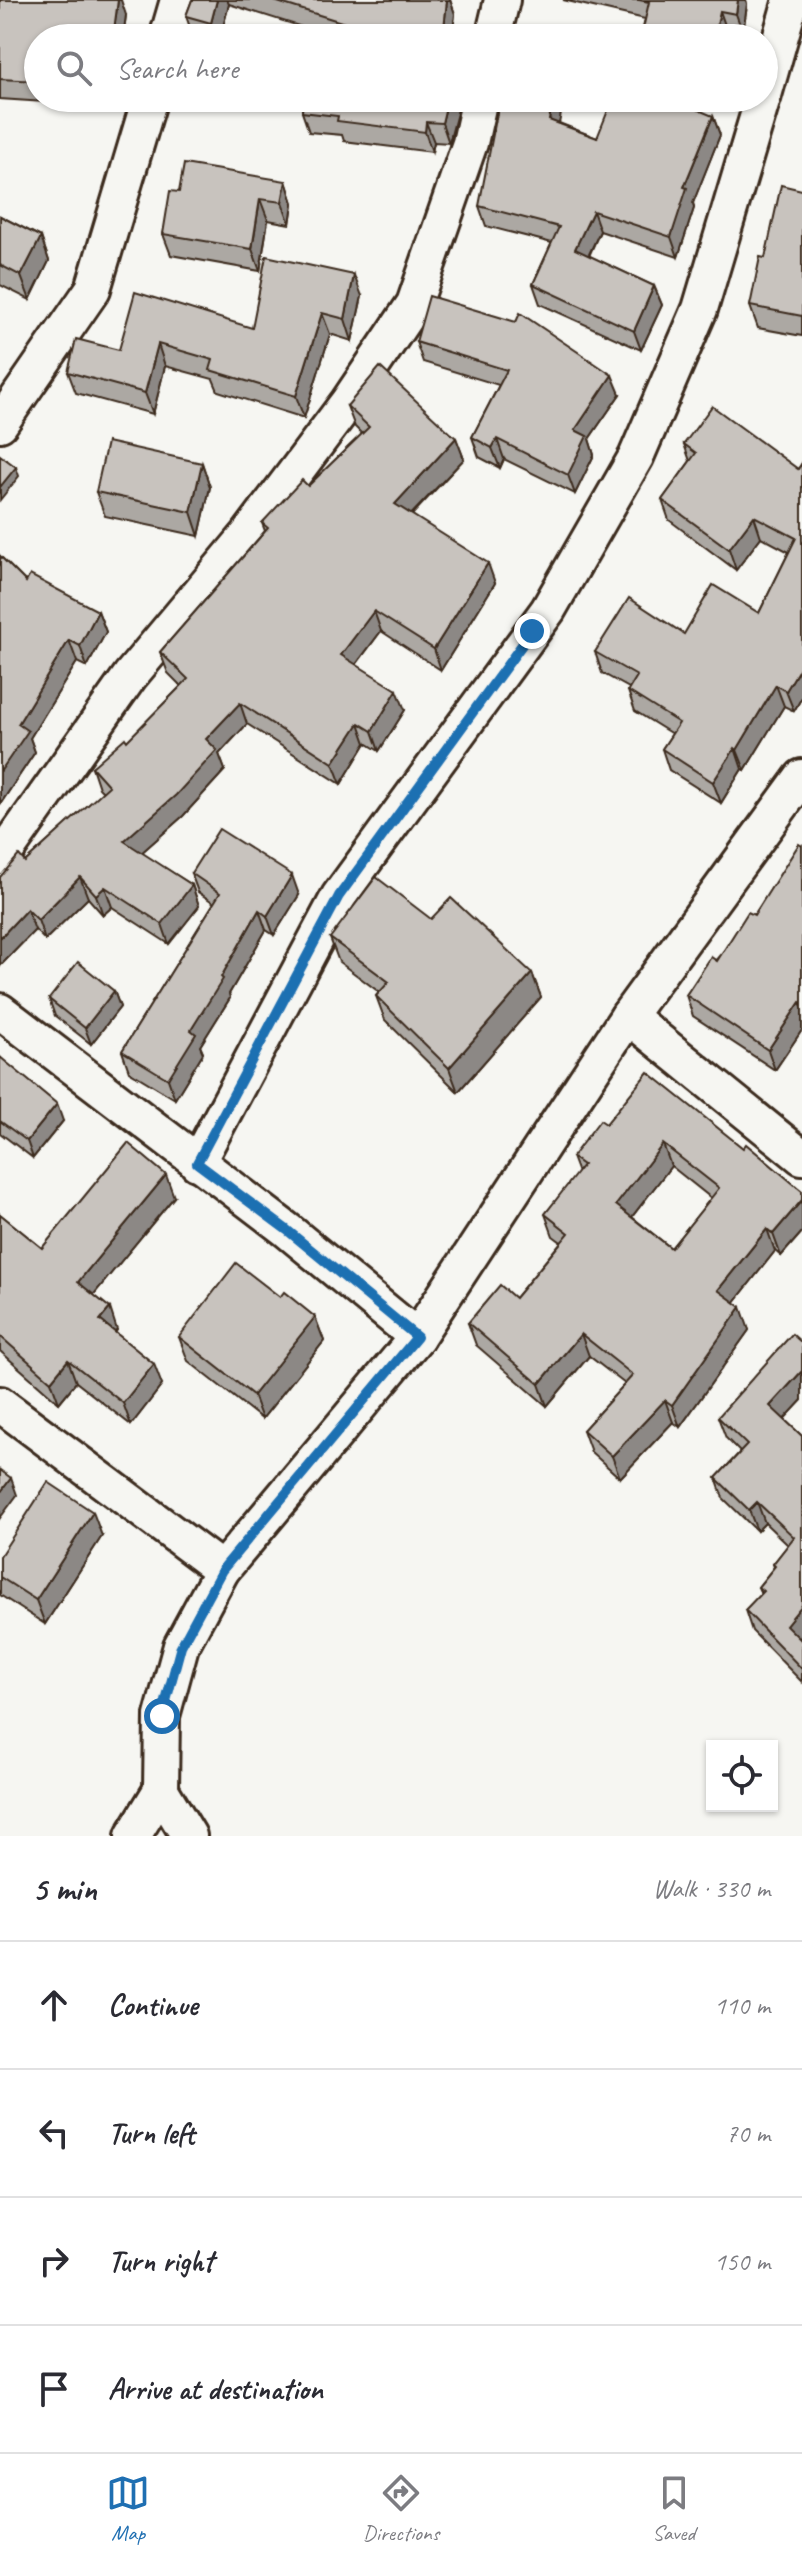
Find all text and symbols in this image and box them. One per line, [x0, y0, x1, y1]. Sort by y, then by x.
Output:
search box [24, 24, 778, 112]
icon: search [52, 46, 96, 90]
text: Search here [116, 49, 238, 87]
route end [514, 613, 550, 649]
route start [144, 1698, 180, 1734]
map controls [706, 1740, 778, 1812]
button: locate [706, 1740, 778, 1812]
text: 5 min [32, 1867, 97, 1910]
text: Walk · 330 m [653, 1872, 770, 1905]
icon: ahead [32, 1983, 76, 2027]
text: Continue [108, 1986, 198, 2024]
text: 110 m [714, 1989, 770, 2022]
icon: left [32, 2111, 76, 2155]
text: Turn left [108, 2114, 195, 2152]
text: 70 m [726, 2117, 770, 2150]
icon: right [32, 2239, 76, 2283]
text: Turn right [108, 2242, 213, 2280]
text: 150 m [714, 2245, 770, 2278]
icon: arrive [32, 2367, 76, 2411]
text: Arrive at destination [108, 2370, 323, 2408]
tab: Map [106, 2471, 150, 2547]
tab: Directions [363, 2471, 439, 2547]
tab: Saved [652, 2471, 696, 2547]

